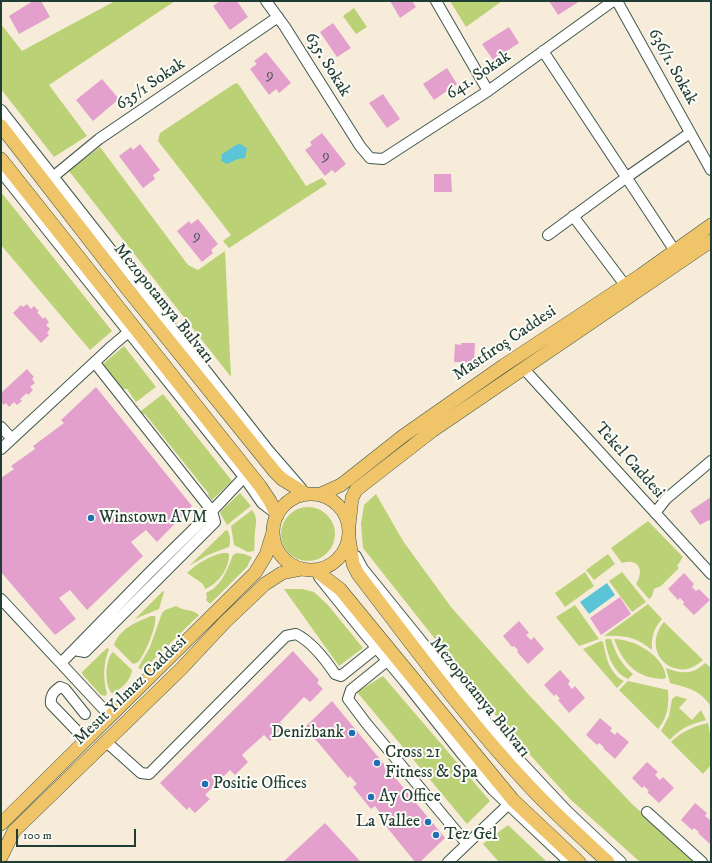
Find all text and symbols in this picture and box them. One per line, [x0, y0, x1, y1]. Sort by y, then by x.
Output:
street label: 636/1. Sokak [643, 25, 701, 109]
street label: 635. Sokak [299, 29, 355, 101]
street label: 641. Sokak [443, 47, 515, 105]
street label: 635/1 Sokak [113, 54, 189, 116]
house number: 9 [266, 67, 274, 85]
house number: 9 [322, 148, 330, 166]
house number: 9 [193, 228, 201, 246]
street label: Mezopotamya Bulvarı [108, 240, 218, 368]
street label: Mastfıroş Caddesi [449, 302, 561, 386]
street label: Tekel Caddesi [590, 419, 668, 503]
place label: Winstown AVM [99, 508, 207, 528]
marker: Winstown AVM [86, 513, 96, 523]
street label: Mesut Yılmaz Caddesi [70, 632, 192, 750]
street label: Mezopotamya Bulvarı [424, 634, 534, 762]
place label: Denizbank [271, 723, 344, 743]
marker: Denizbank [347, 728, 357, 738]
place label: Cross 21 Fitness & Spa [385, 743, 477, 783]
marker: Cross 21 Fitness & Spa [372, 758, 382, 768]
place label: Positie Offices [213, 774, 307, 794]
marker: Positie Offices [200, 779, 210, 789]
place label: Ay Office [379, 787, 441, 807]
marker: Ay Office [366, 792, 376, 802]
place label: La Vallee [356, 812, 420, 832]
marker: La Vallee [423, 817, 433, 827]
scale bar [18, 821, 138, 847]
place label: Tez Gel [444, 825, 497, 845]
text: 100 m [23, 828, 52, 843]
marker: Tez Gel [431, 830, 441, 840]

